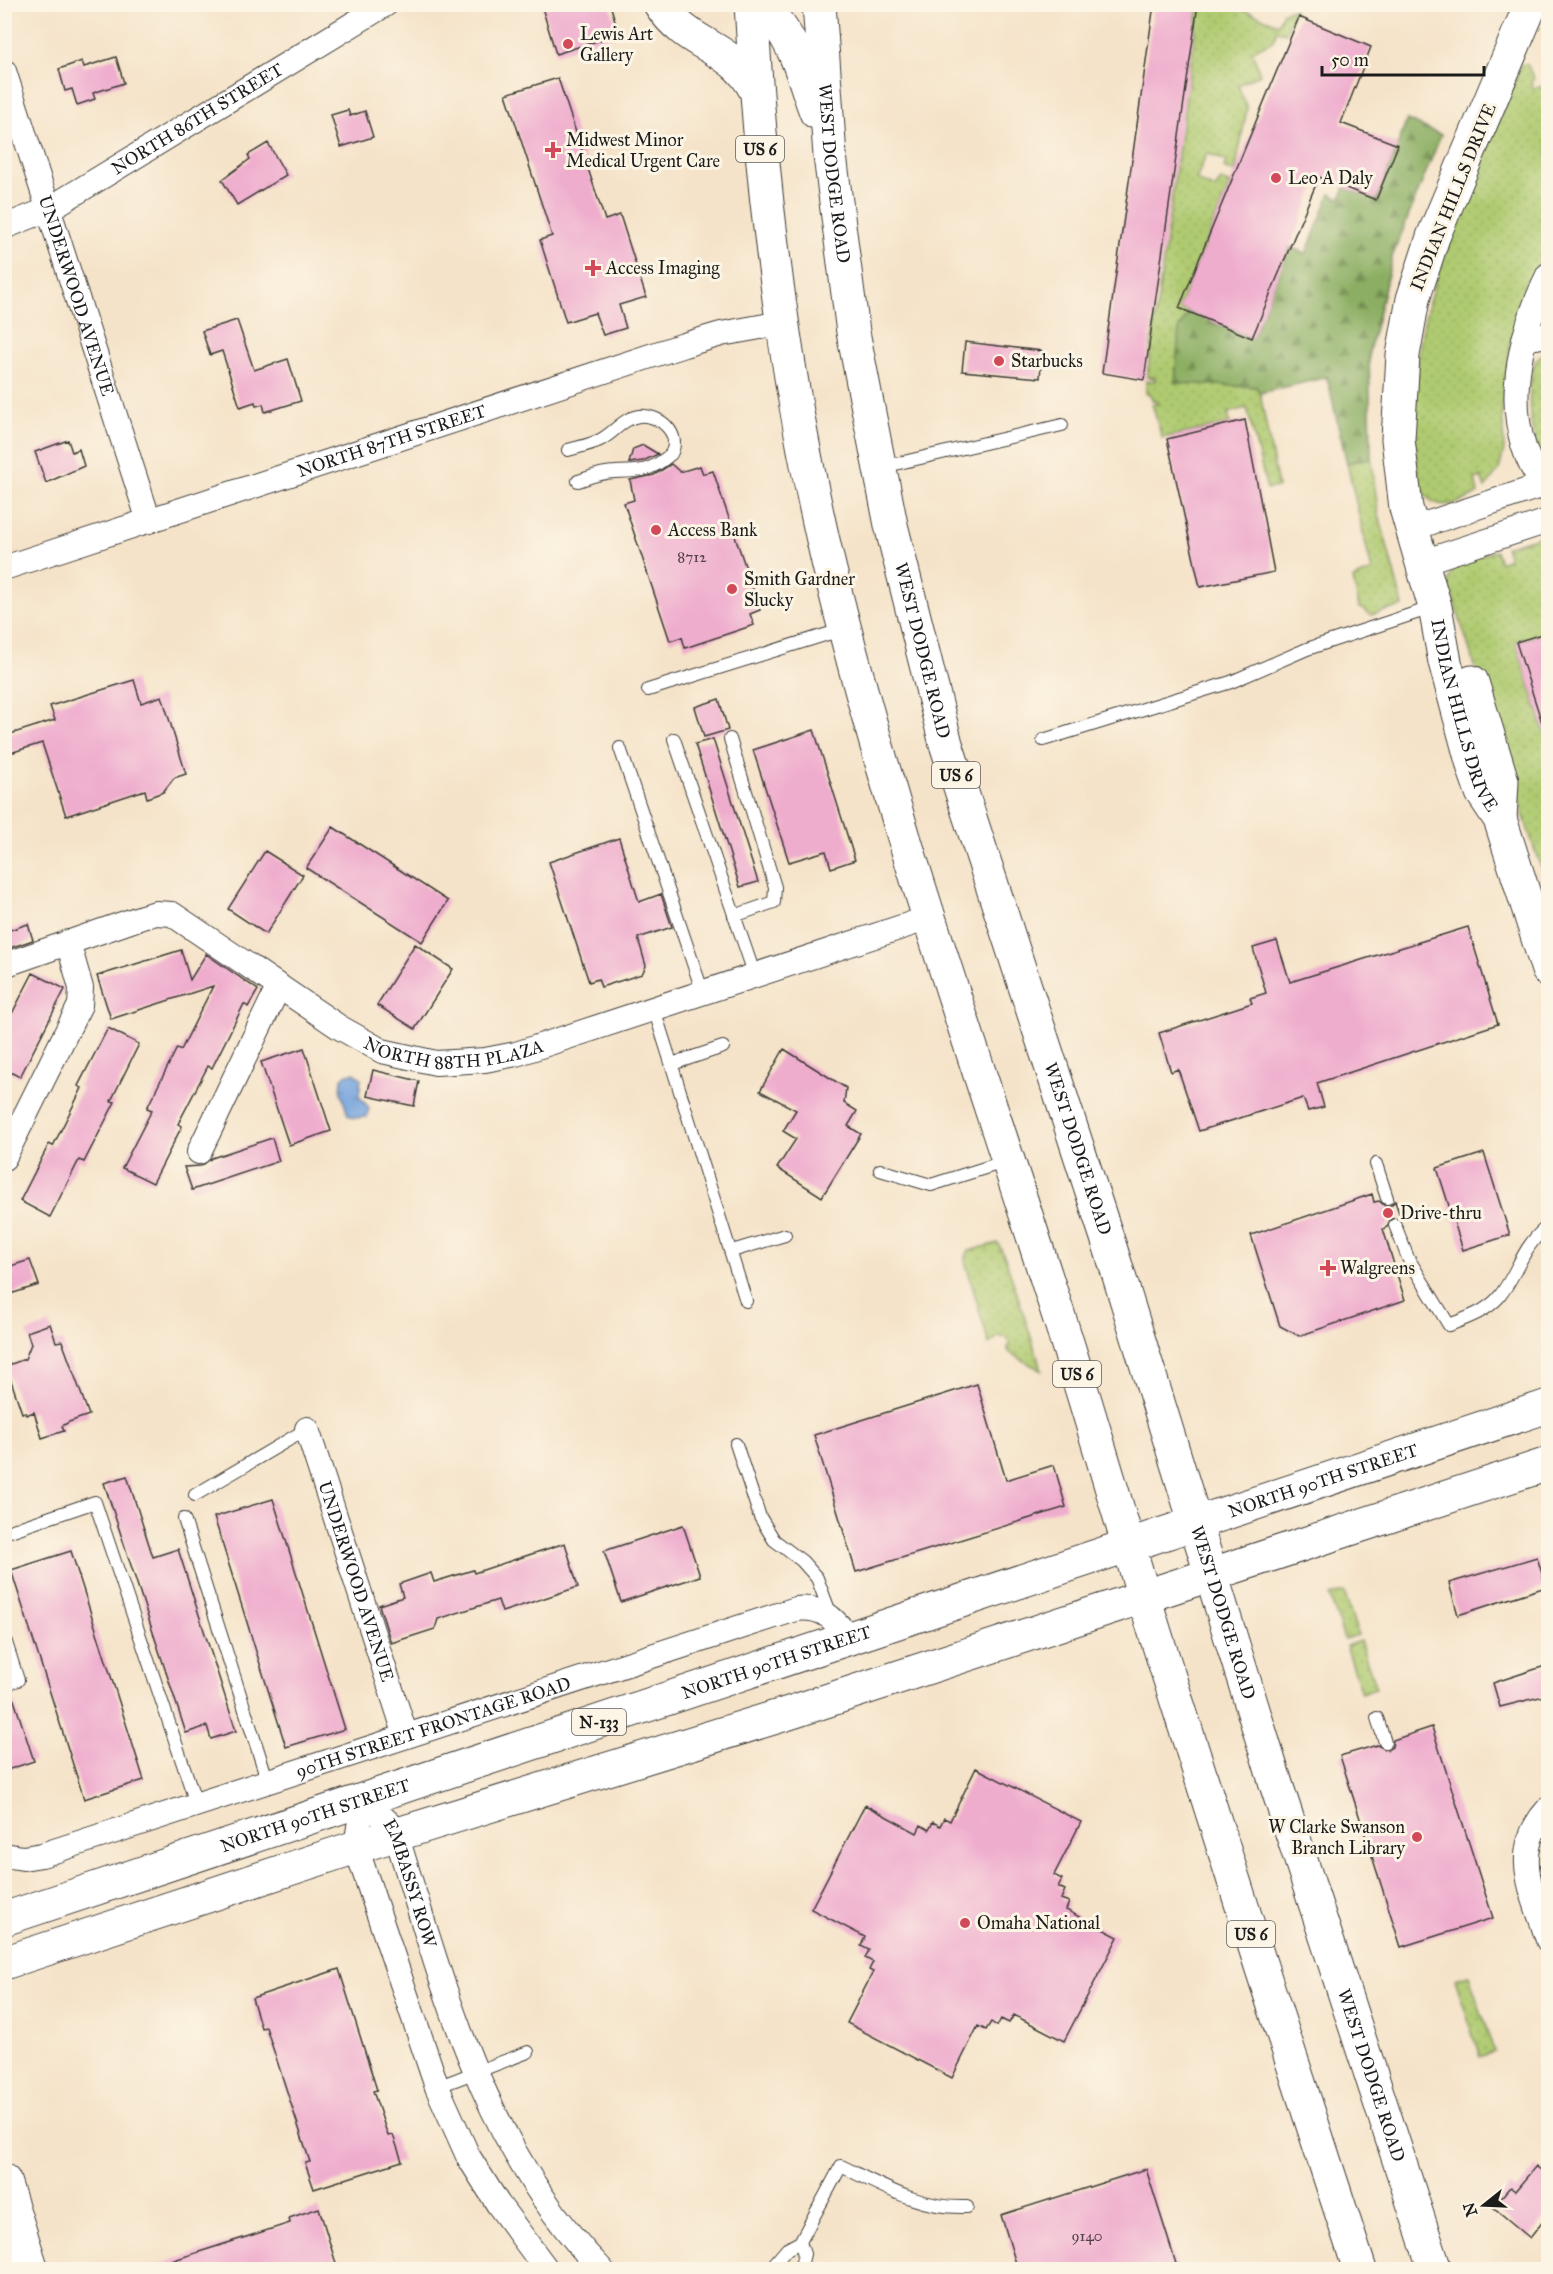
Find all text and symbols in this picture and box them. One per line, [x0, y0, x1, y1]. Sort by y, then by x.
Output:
place label: Lewis Art Gallery [580, 23, 654, 66]
marker: Lewis Art Gallery [561, 37, 575, 51]
scale bar [1322, 39, 1484, 77]
text: 50 m [1331, 49, 1369, 71]
street label: NORTH 86TH STREET [107, 58, 287, 179]
street label: WEST DODGE ROAD [814, 83, 855, 264]
street label: INDIAN HILLS DRIVE [1405, 100, 1501, 294]
place label: Midwest Minor Medical Urgent Care [566, 129, 720, 173]
road number: US 6 [736, 136, 784, 162]
marker: Midwest Minor Medical Urgent Care [544, 141, 562, 159]
place label: Leo A Daly [1288, 167, 1373, 189]
marker: Leo A Daly [1269, 171, 1283, 185]
street label: UNDERWOOD AVENUE [34, 193, 119, 399]
place label: Access Imaging [605, 257, 720, 280]
marker: Access Imaging [584, 259, 602, 277]
place label: Starbucks [1011, 350, 1083, 372]
marker: Starbucks [992, 354, 1006, 368]
street label: NORTH 87TH STREET [294, 400, 489, 482]
place label: Access Bank [667, 519, 758, 541]
marker: Access Bank [649, 523, 663, 537]
house number: 8712 [677, 548, 707, 566]
street label: WEST DODGE ROAD [890, 560, 955, 741]
place label: Smith Gardner Slucky [744, 568, 855, 611]
marker: Smith Gardner Slucky [725, 582, 739, 596]
street label: INDIAN HILLS DRIVE [1426, 617, 1503, 816]
road number: US 6 [932, 762, 980, 788]
street label: NORTH 88TH PLAZA [360, 1032, 546, 1074]
street label: WEST DODGE ROAD [1039, 1059, 1116, 1238]
place label: Drive-thru [1400, 1202, 1482, 1224]
marker: Drive-thru [1381, 1206, 1395, 1220]
place label: Walgreens [1340, 1257, 1415, 1280]
marker: Walgreens [1321, 1261, 1335, 1275]
road number: US 6 [1053, 1361, 1101, 1387]
street label: NORTH 90TH STREET [1226, 1439, 1421, 1522]
street label: UNDERWOOD AVENUE [314, 1478, 399, 1684]
street label: WEST DODGE ROAD [1186, 1523, 1260, 1702]
street label: NORTH 90TH STREET [679, 1621, 874, 1704]
street label: 90TH STREET FRONTAGE ROAD [293, 1672, 574, 1782]
road number: N-133 [572, 1709, 626, 1735]
street label: NORTH 90TH STREET [218, 1774, 413, 1857]
street label: EMBASSY ROW [378, 1815, 442, 1951]
place label: W Clarke Swanson Branch Library [1268, 1816, 1406, 1859]
marker: W Clarke Swanson Branch Library [1410, 1830, 1424, 1844]
place label: Omaha National [977, 1912, 1100, 1934]
marker: Omaha National [958, 1916, 972, 1930]
road number: US 6 [1227, 1921, 1275, 1947]
street label: WEST DODGE ROAD [1333, 1986, 1410, 2165]
north arrow [1454, 2175, 1514, 2235]
text: N [1459, 2200, 1481, 2219]
house number: 9140 [1072, 2227, 1102, 2245]

